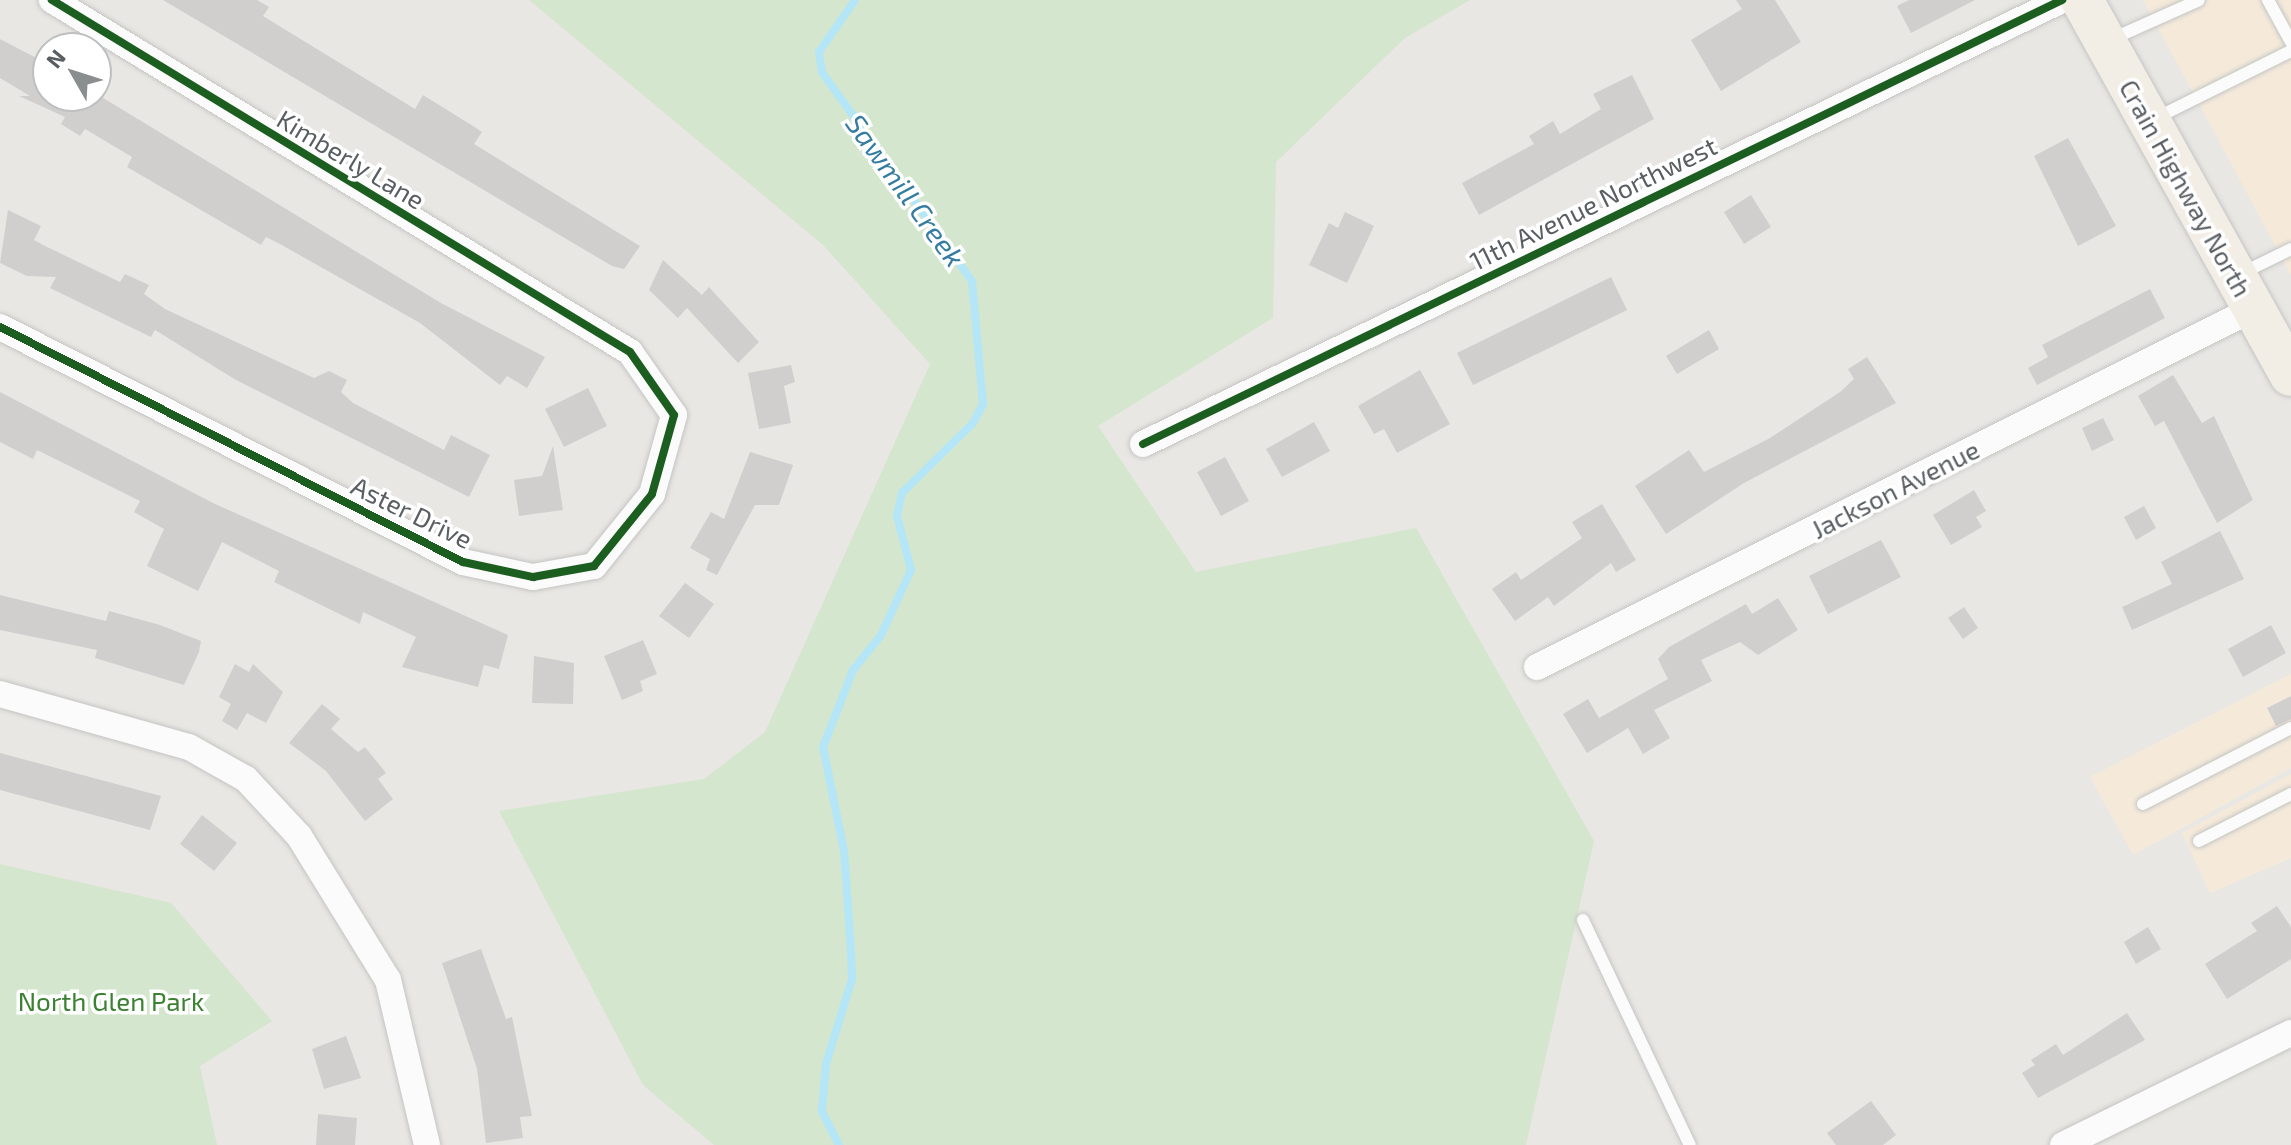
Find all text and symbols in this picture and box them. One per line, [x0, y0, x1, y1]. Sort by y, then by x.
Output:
north arrow [32, 32, 112, 112]
text: N [40, 44, 70, 73]
street label: Crain Highway North [2113, 74, 2259, 302]
street label: Kimberly Lane [271, 103, 431, 215]
water label: Sawmill Creek [839, 107, 973, 273]
street label: 11th Avenue Northwest [1464, 129, 1722, 277]
street label: Jackson Avenue [1805, 433, 1985, 545]
street label: Aster Drive [346, 469, 478, 555]
park label: North Glen Park [18, 985, 204, 1017]

